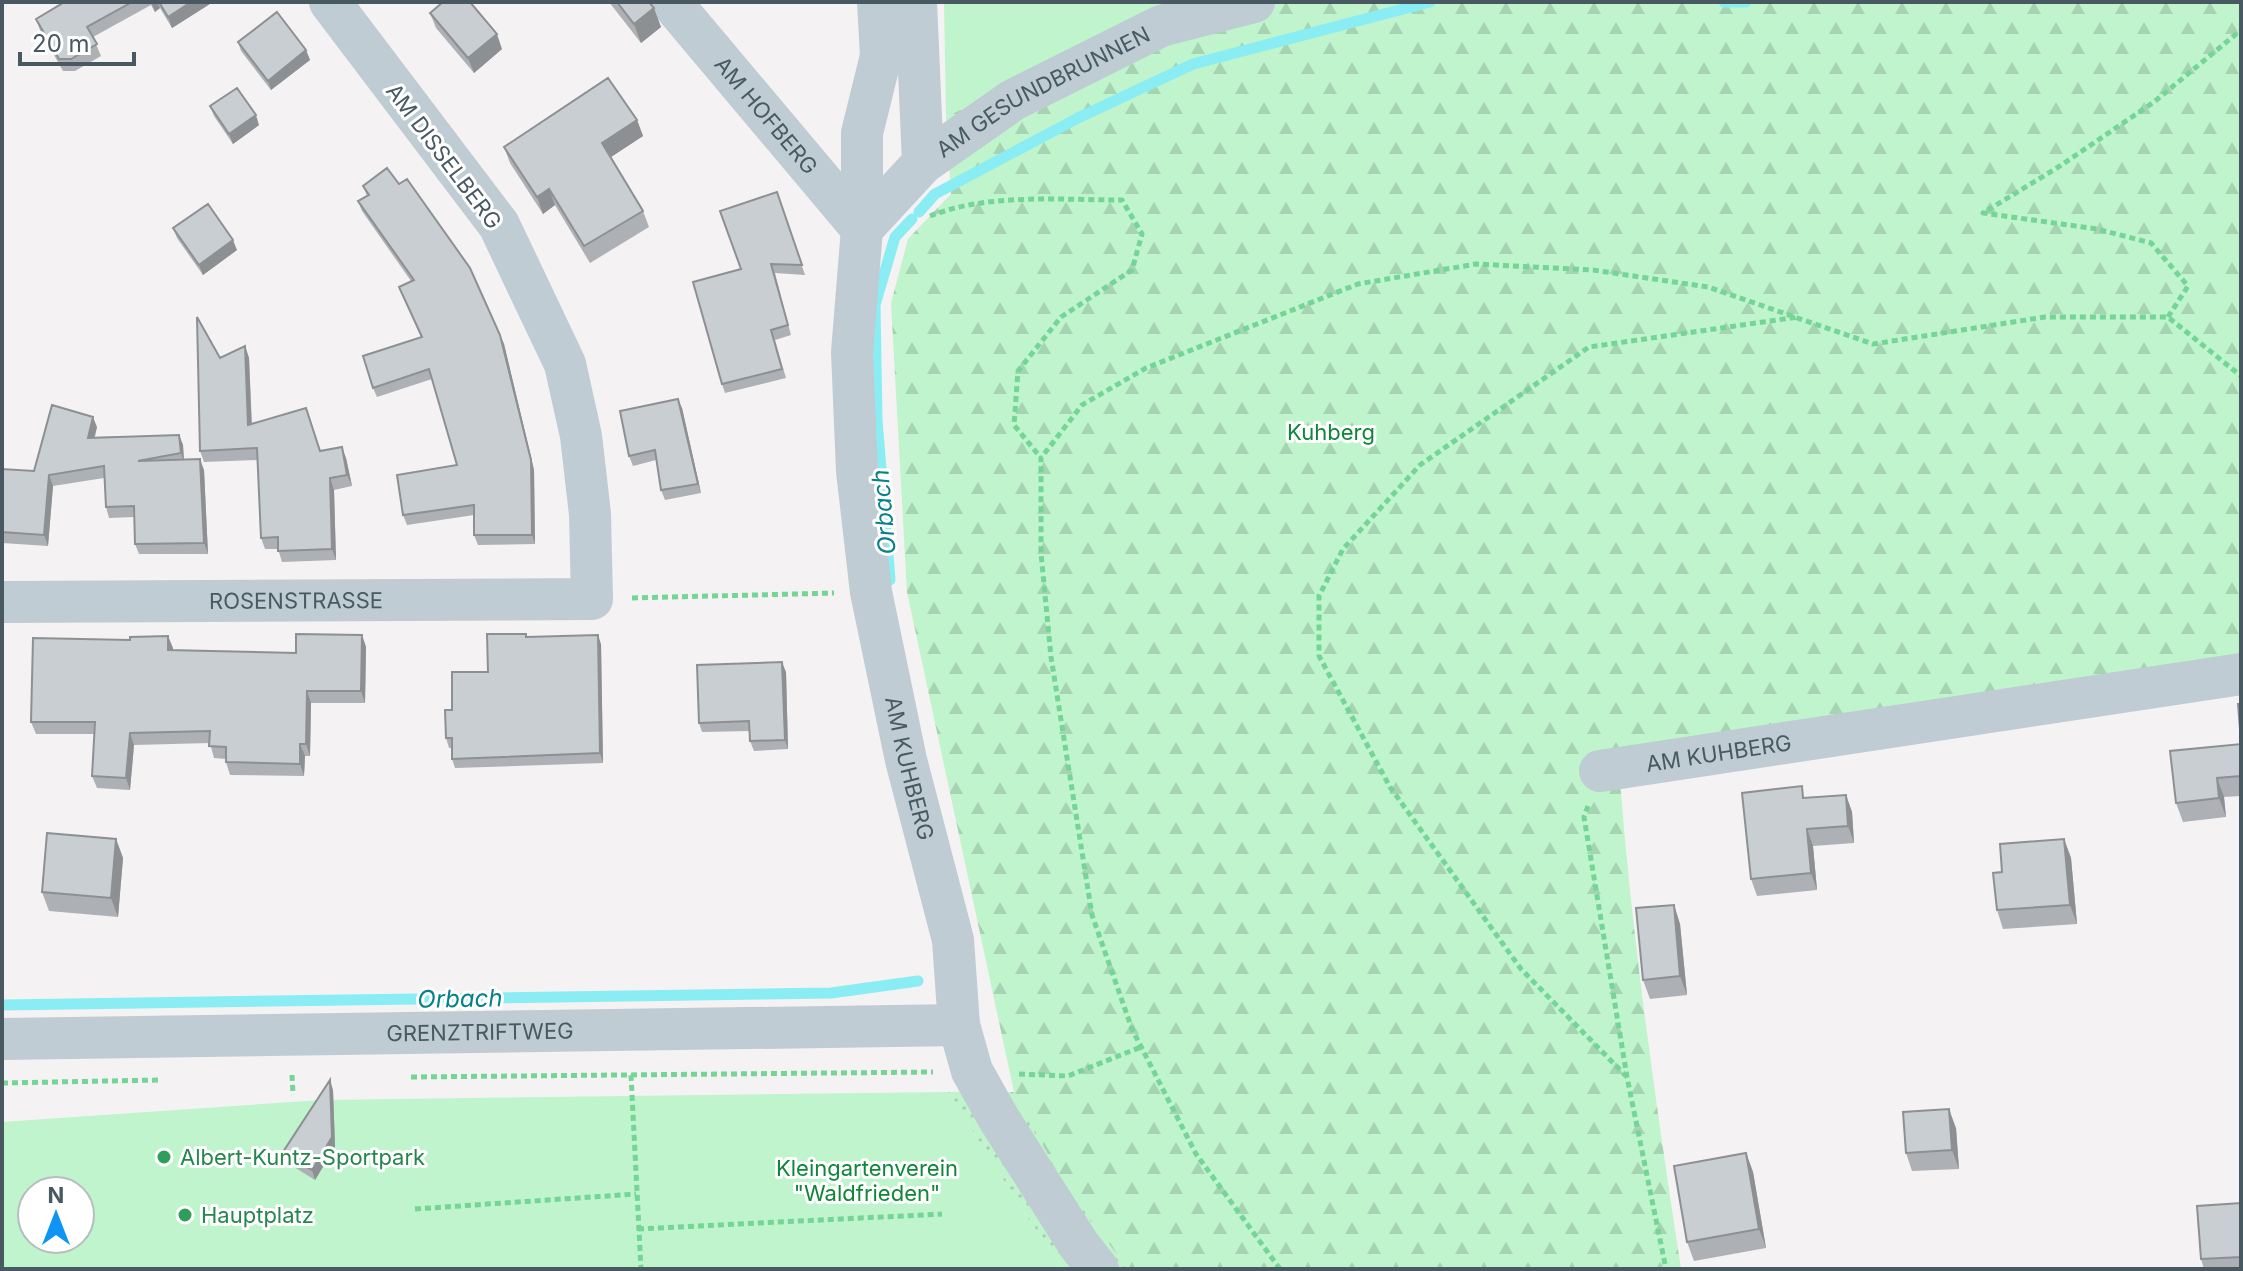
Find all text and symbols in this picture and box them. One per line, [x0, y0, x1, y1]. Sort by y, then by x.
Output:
scale bar [20, 16, 134, 66]
street label: AM GESUNDBRUNNEN [931, 21, 1154, 163]
text: 20 m [32, 29, 90, 58]
street label: AM HOFBERG [709, 51, 823, 179]
street label: AM DISSELBERG [381, 78, 507, 234]
park label: Kuhberg [1287, 419, 1375, 445]
water label: Orbach [865, 468, 902, 556]
street label: ROSENSTRASSE [209, 587, 383, 614]
street label: AM KUHBERG [880, 694, 939, 843]
street label: AM KUHBERG [1644, 729, 1793, 777]
water label: Orbach [417, 983, 503, 1014]
street label: GRENZTRIFTWEG [386, 1018, 574, 1046]
place label: Albert-Kuntz-Sportpark [180, 1144, 425, 1170]
marker: Albert-Kuntz-Sportpark [155, 1148, 173, 1166]
park label: Kleingartenverein "Waldfrieden" [776, 1155, 958, 1206]
north arrow [16, 1175, 96, 1255]
text: N [48, 1182, 64, 1208]
place label: Hauptplatz [201, 1202, 314, 1228]
marker: Hauptplatz [176, 1206, 194, 1224]

